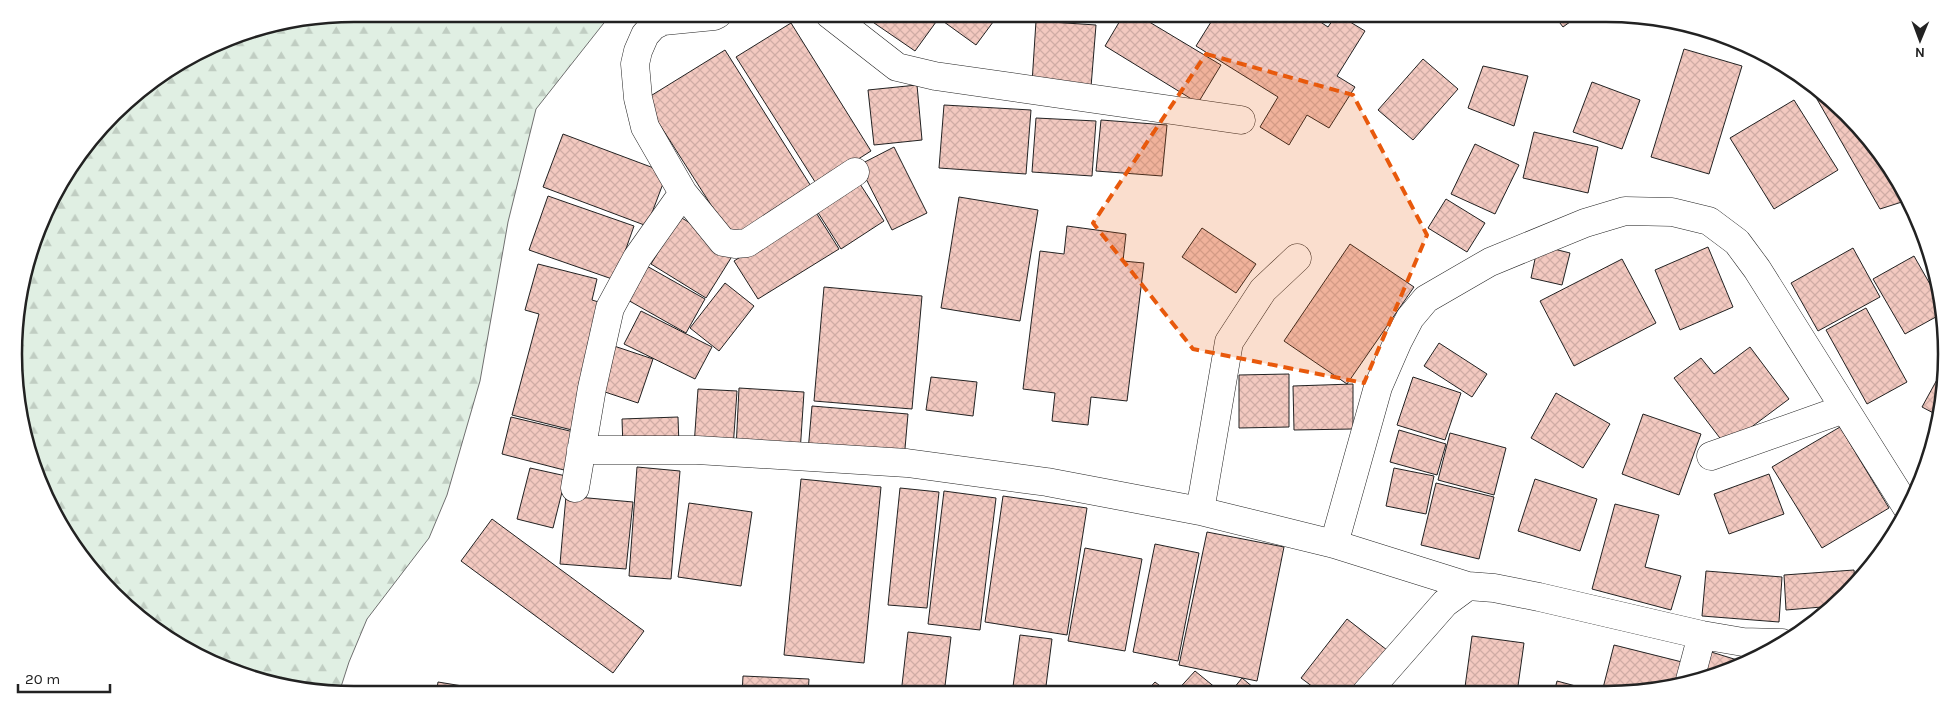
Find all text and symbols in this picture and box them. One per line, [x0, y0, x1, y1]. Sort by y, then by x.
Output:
north arrow [1895, 15, 1945, 65]
text: N [1915, 44, 1925, 61]
scale bar [18, 662, 110, 694]
text: 20 m [25, 670, 60, 688]

